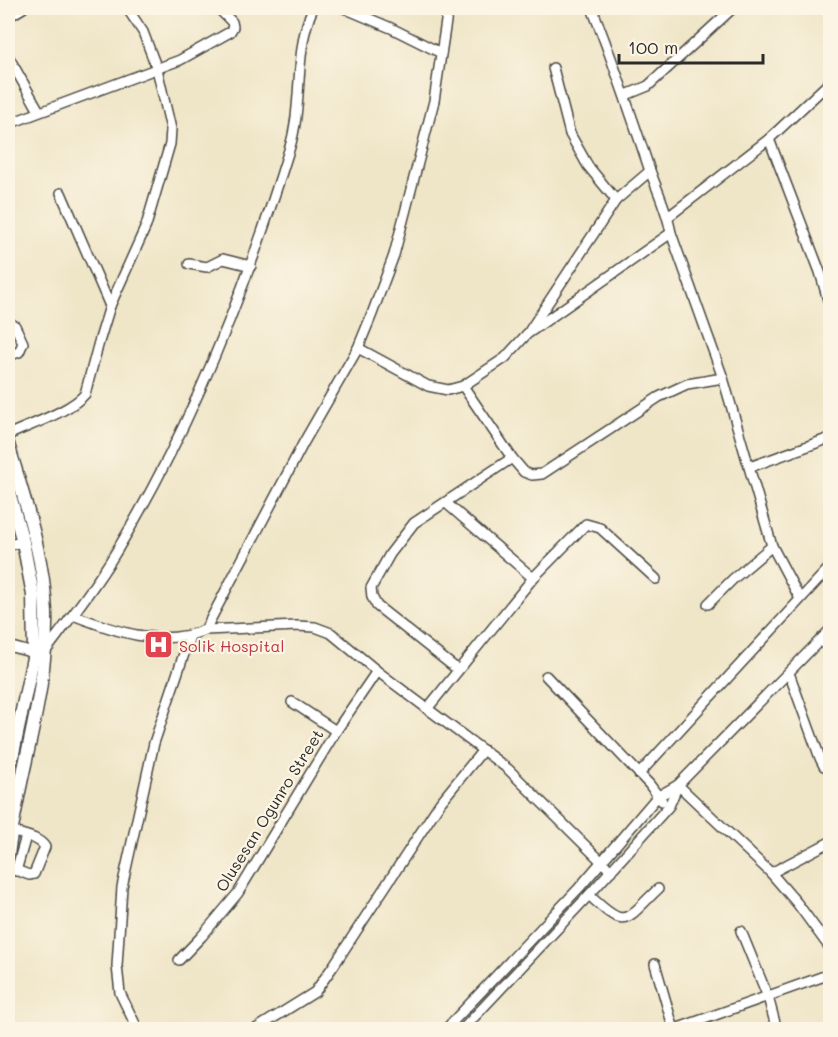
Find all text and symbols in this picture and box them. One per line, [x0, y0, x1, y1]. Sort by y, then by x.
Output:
scale bar [619, 27, 763, 65]
text: 100 m [628, 35, 678, 59]
hospital icon: Solik Hospital [142, 629, 174, 661]
place label: Solik Hospital [179, 635, 285, 656]
street label: Olusesan Ogunro Street [210, 725, 328, 895]

